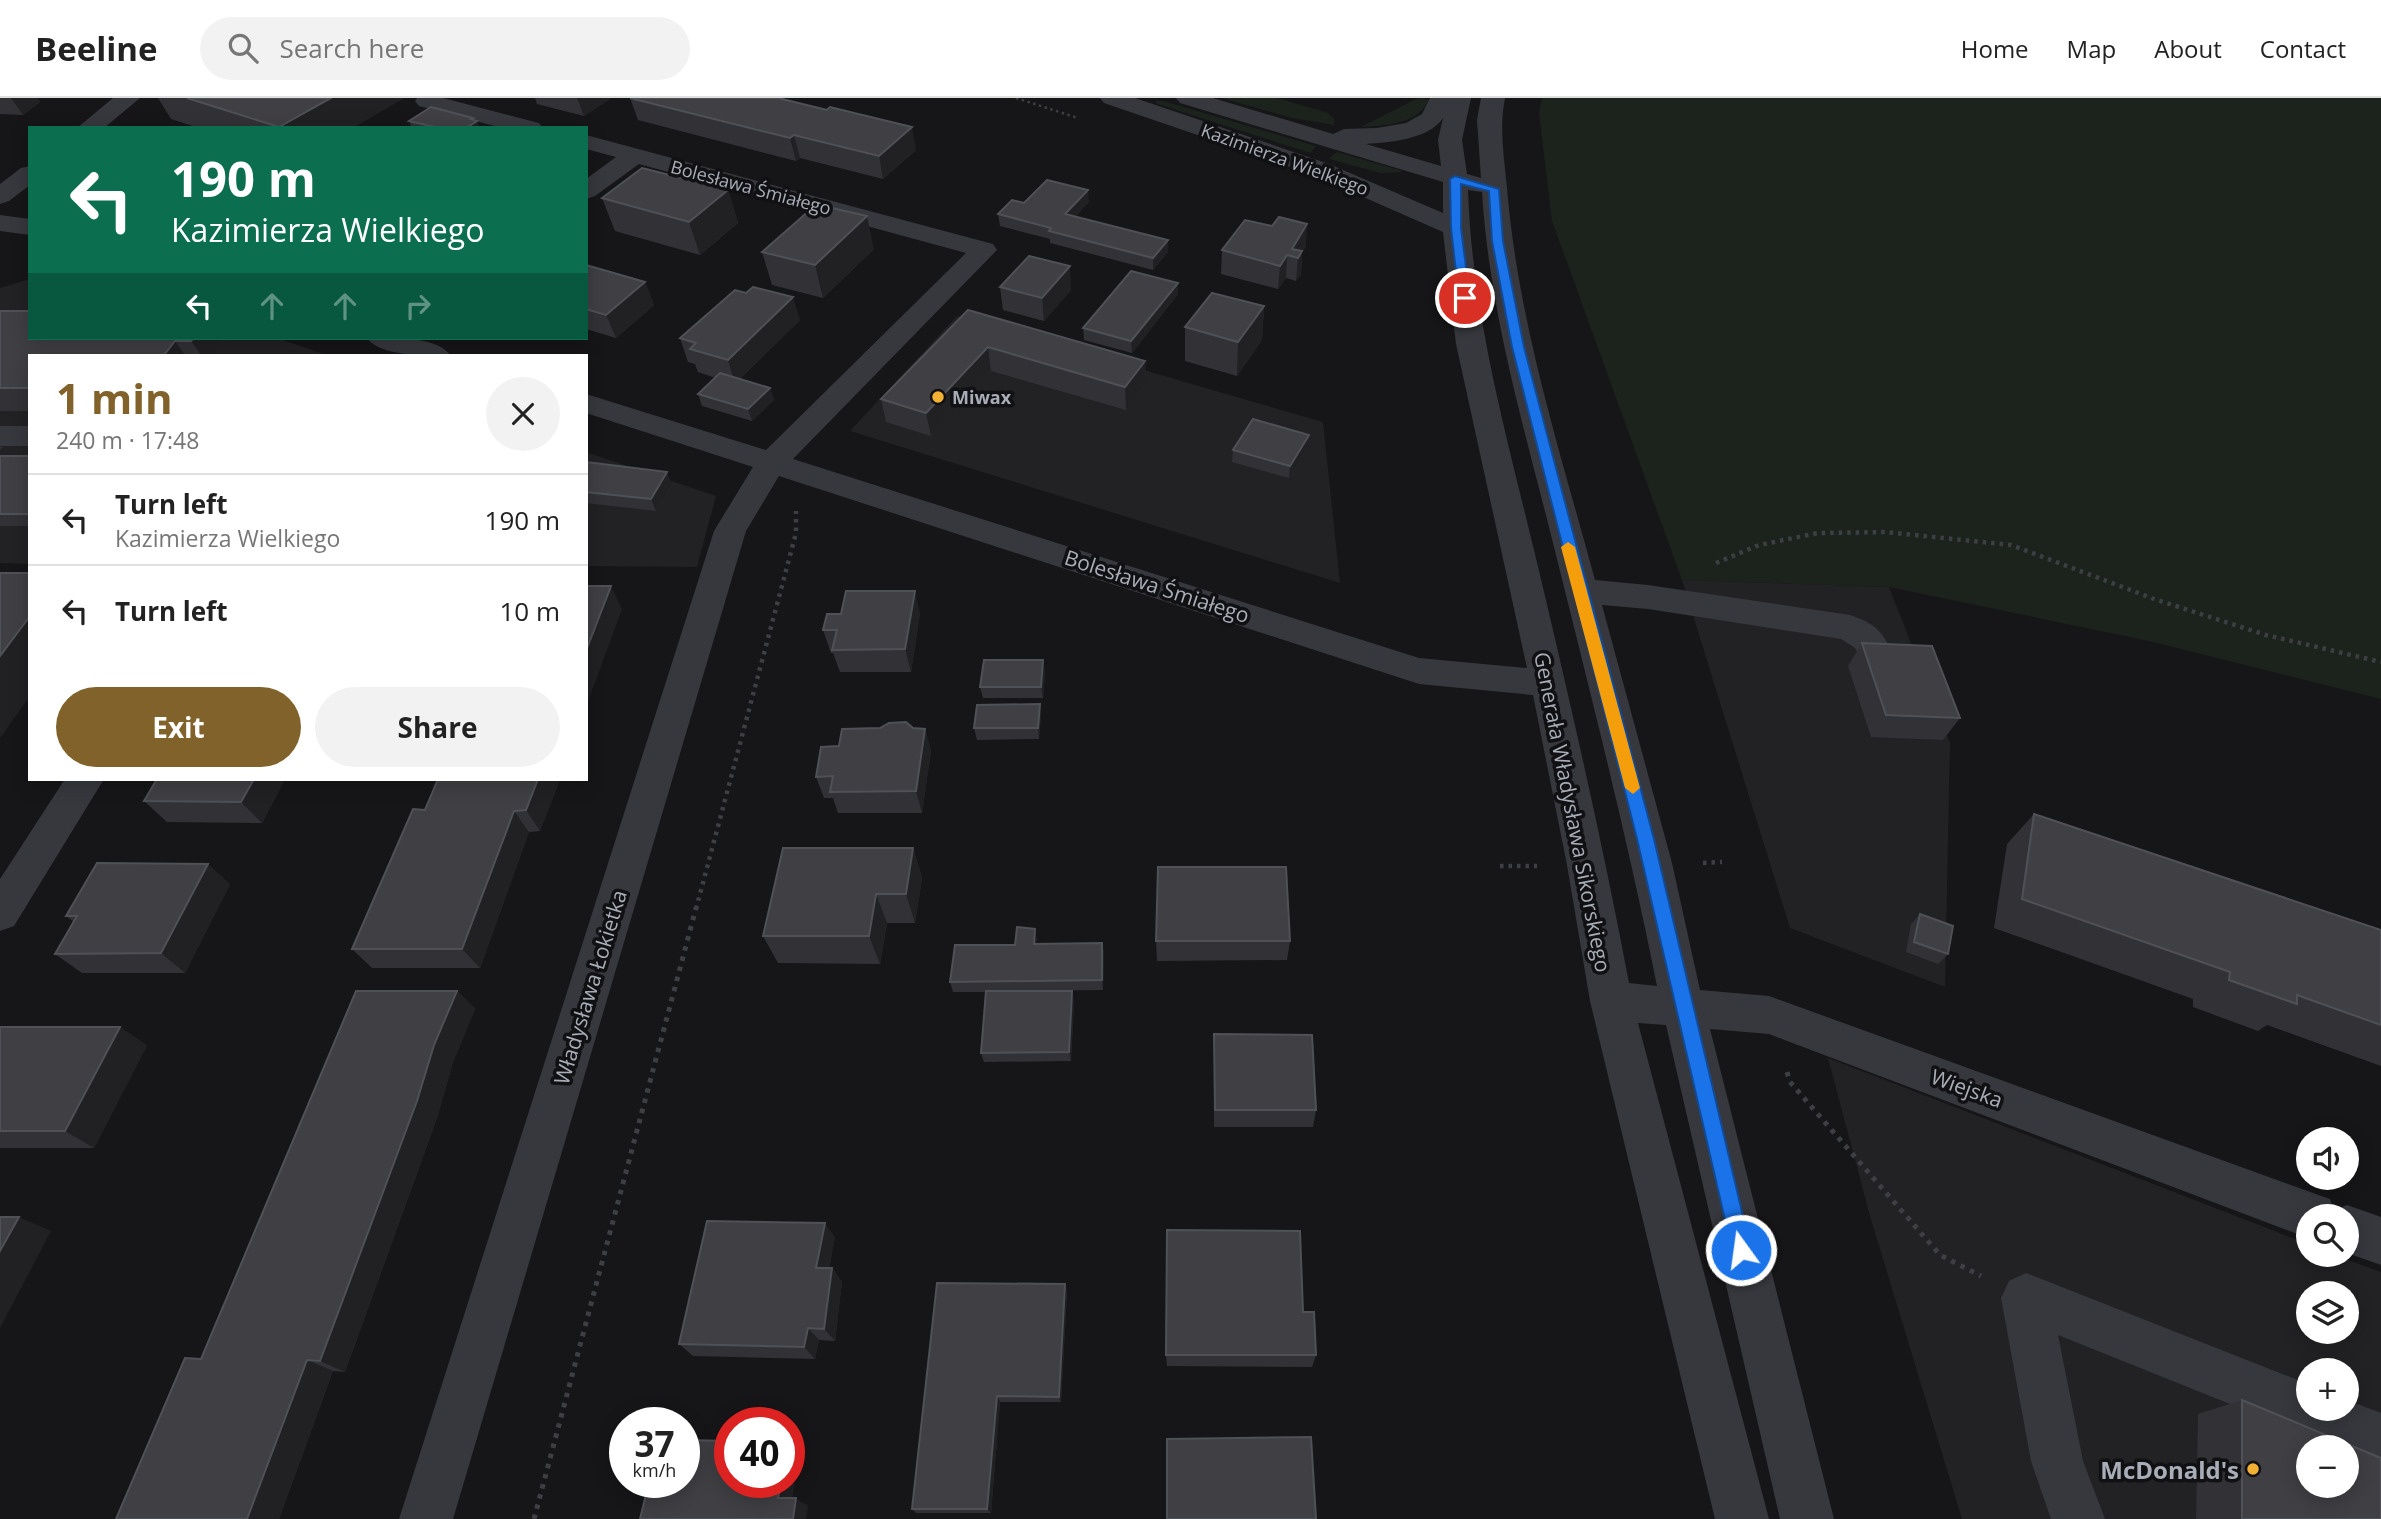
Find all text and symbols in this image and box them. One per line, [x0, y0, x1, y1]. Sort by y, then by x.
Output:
search box [200, 17, 690, 80]
text: Beeline [35, 26, 158, 71]
icon: search [224, 29, 262, 67]
text: Search here [280, 30, 424, 66]
text: Home [1961, 32, 2029, 65]
text: Map [2067, 32, 2116, 65]
text: About [2154, 32, 2222, 65]
text: Contact [2260, 32, 2346, 65]
street label: Kazimierza Wielkiego [1198, 118, 1372, 200]
text: 190 m [171, 145, 316, 211]
icon: left [56, 154, 147, 245]
street label: Bolesława Śmiałego [668, 154, 834, 220]
text: Kazimierza Wielkiego [171, 208, 484, 251]
pin [1435, 268, 1495, 328]
icon: arrive [1446, 279, 1484, 317]
icon: left [180, 287, 218, 325]
icon: ahead [253, 287, 291, 325]
icon: ahead [326, 287, 364, 325]
icon: right [399, 287, 437, 325]
text: 1 min [56, 369, 173, 426]
button: close [486, 377, 560, 451]
place label: Miwax [952, 385, 1012, 409]
marker: Miwax [930, 389, 946, 405]
text: 240 m · 17:48 [56, 424, 199, 456]
text: Turn left [115, 486, 227, 522]
icon: left [56, 501, 94, 539]
text: 190 m [485, 502, 560, 538]
text: Kazimierza Wielkiego [115, 522, 340, 554]
street label: Bolesława Śmiałego [1061, 543, 1253, 629]
icon: left [56, 592, 94, 630]
text: Turn left [115, 593, 227, 629]
text: 10 m [499, 593, 560, 629]
street label: Generała Władysława Sikorskiego [1528, 649, 1618, 975]
button: Exit [56, 687, 301, 767]
button: Share [315, 687, 560, 767]
street label: Władysława Łokietka [547, 886, 633, 1088]
street label: Wiejska [1927, 1062, 2007, 1114]
map controls [2296, 1127, 2359, 1498]
button: sound [2296, 1127, 2359, 1190]
button: search [2296, 1204, 2359, 1267]
position arrow [1704, 1213, 1778, 1287]
button: layers [2296, 1281, 2359, 1344]
button: + [2296, 1358, 2359, 1421]
speed limit sign: 40 [714, 1407, 805, 1498]
text: 37 [634, 1420, 675, 1467]
button: − [2296, 1435, 2359, 1498]
place label: McDonald's [2100, 1453, 2239, 1486]
text: km/h [633, 1458, 676, 1482]
marker: McDonald's [2245, 1461, 2261, 1477]

